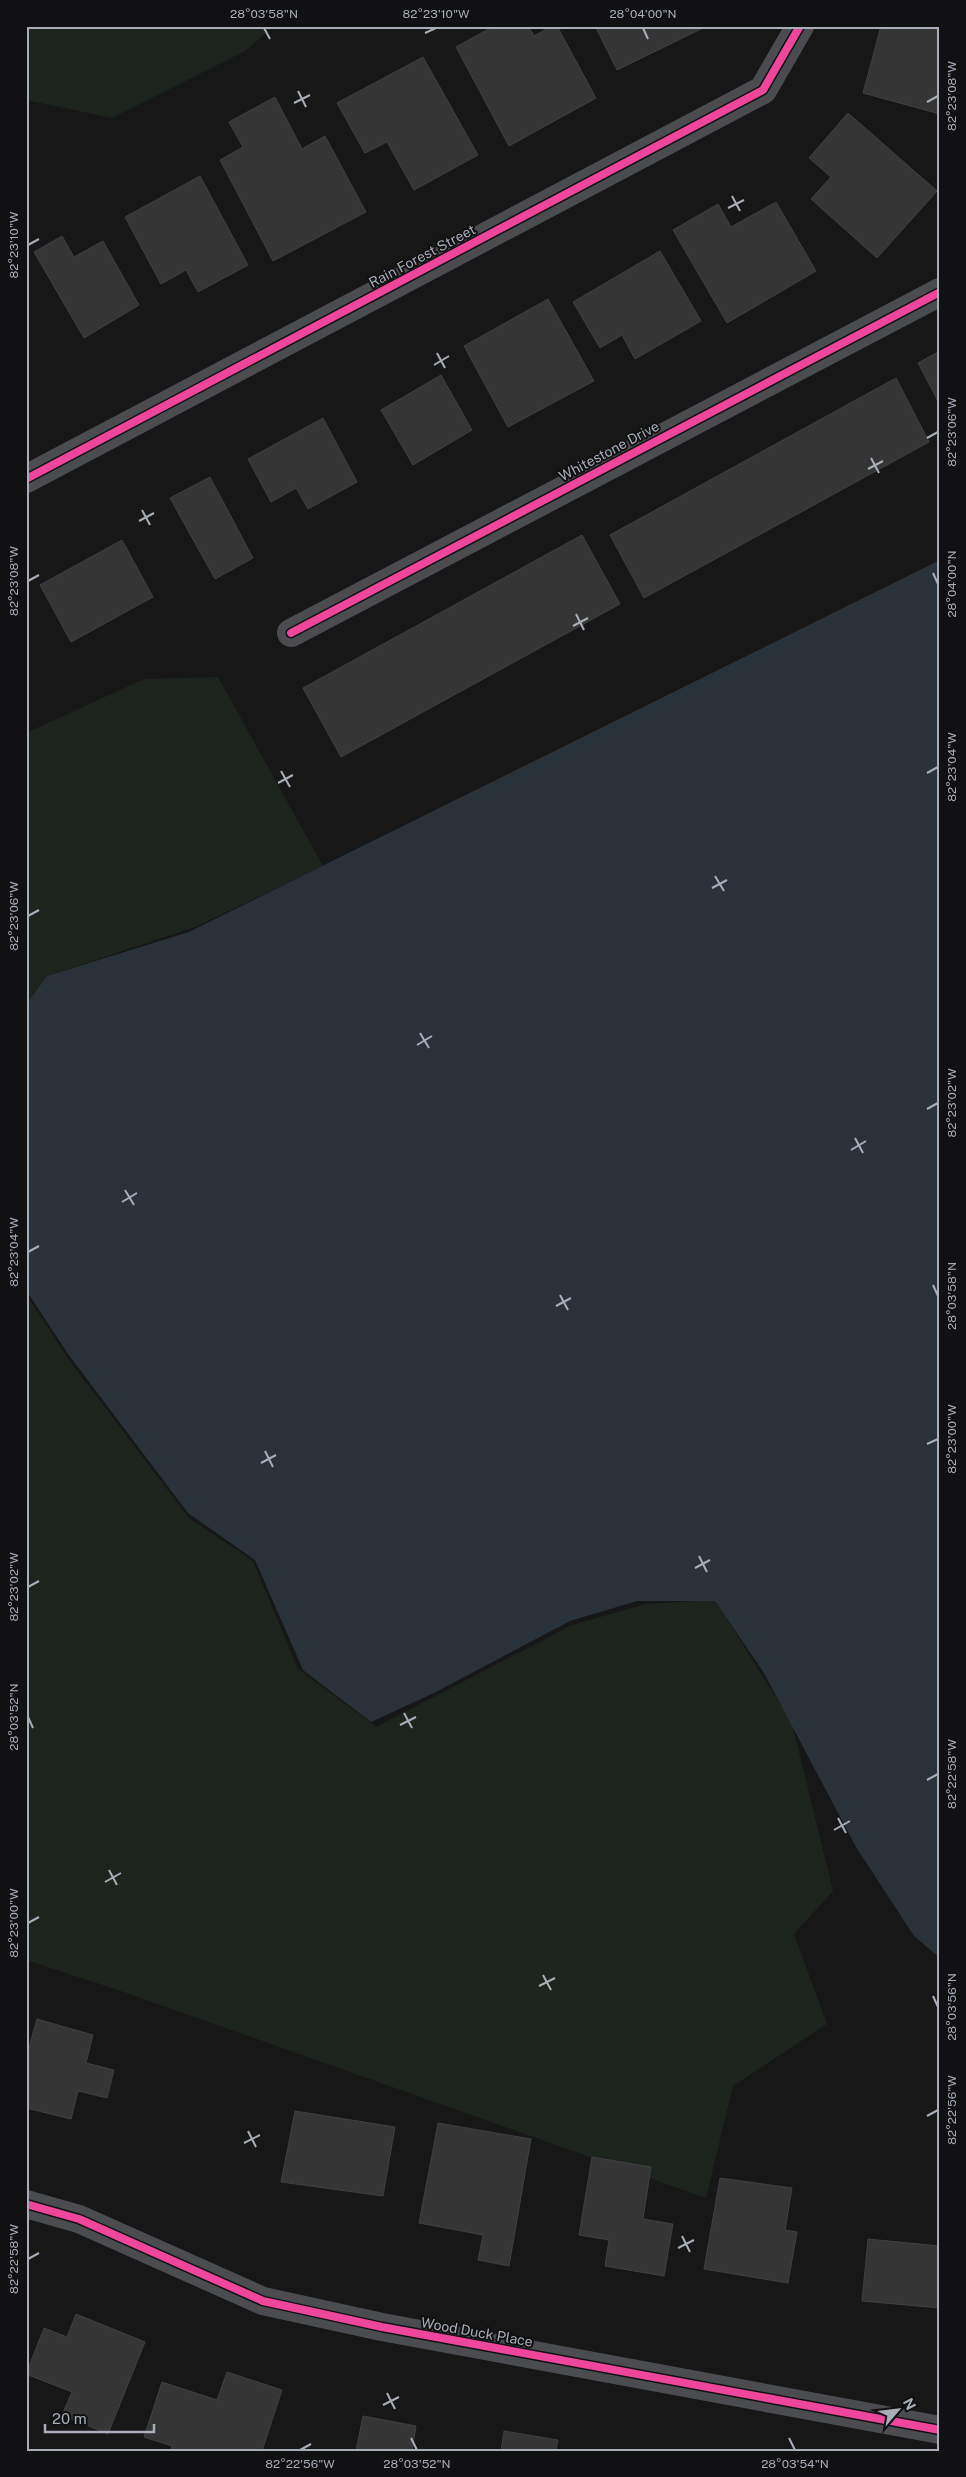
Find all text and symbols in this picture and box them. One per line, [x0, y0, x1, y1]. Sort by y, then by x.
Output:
text: 28°03'58"N [230, 7, 298, 21]
text: 82°23'10"W [403, 7, 470, 21]
text: 28°04'00"N [609, 7, 677, 21]
text: 82°23'08"W [945, 61, 959, 131]
text: 82°23'10"W [7, 211, 21, 278]
street label: Rain Forest Street [366, 221, 478, 291]
text: 82°23'06"W [945, 397, 959, 467]
street label: Whitestone Drive [556, 418, 662, 484]
text: 82°23'08"W [7, 546, 21, 616]
text: 28°04'00"N [945, 550, 959, 618]
text: 82°23'04"W [945, 732, 959, 802]
text: 82°23'06"W [7, 881, 21, 951]
text: 82°23'02"W [945, 1068, 959, 1138]
text: 82°23'04"W [7, 1217, 21, 1287]
text: 28°03'58"N [945, 1262, 959, 1330]
text: 82°23'00"W [945, 1404, 959, 1474]
text: 82°23'02"W [7, 1552, 21, 1622]
text: 28°03'52"N [7, 1683, 21, 1751]
text: 82°22'58"W [945, 1739, 959, 1809]
text: 82°23'00"W [7, 1888, 21, 1958]
text: 28°03'56"N [945, 1973, 959, 2041]
text: 82°22'56"W [945, 2075, 959, 2145]
text: 82°22'58"W [7, 2224, 21, 2294]
street label: Wood Duck Place [420, 2314, 534, 2350]
north arrow [874, 2384, 924, 2434]
text: N [900, 2395, 919, 2412]
scale bar [45, 2402, 154, 2434]
text: 20 m [52, 2410, 87, 2427]
text: 82°22'56"W [265, 2457, 335, 2471]
text: 28°03'52"N [383, 2457, 451, 2471]
text: 28°03'54"N [761, 2457, 829, 2471]

